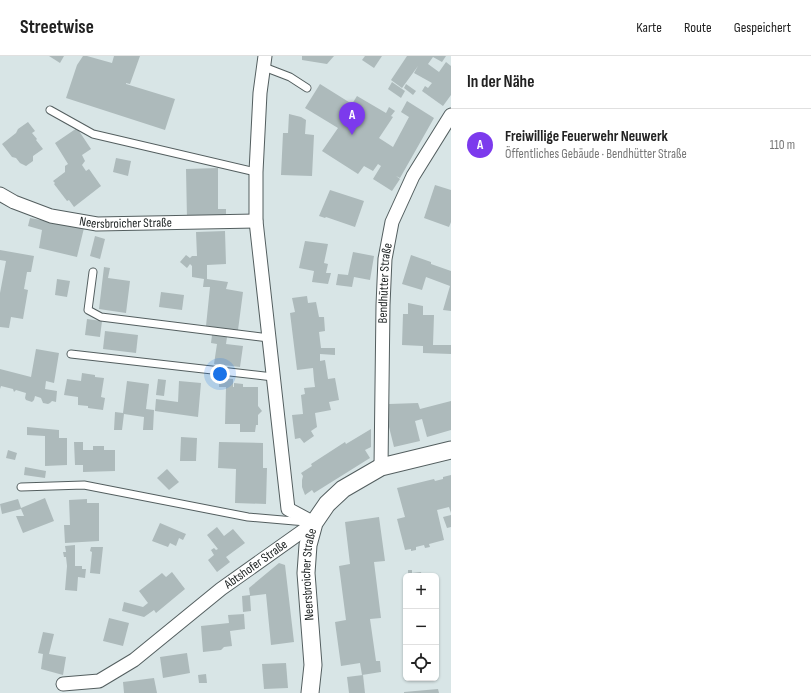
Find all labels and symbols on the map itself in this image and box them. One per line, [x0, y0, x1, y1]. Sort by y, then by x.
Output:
pin: A [339, 102, 365, 135]
street label: Neersbroicher Straße [78, 213, 172, 232]
street label: Bendhütter Straße [375, 241, 396, 323]
your location [210, 364, 230, 384]
street label: Neersbroicher Straße [298, 527, 320, 621]
street label: Abtshofer Straße [220, 536, 291, 593]

